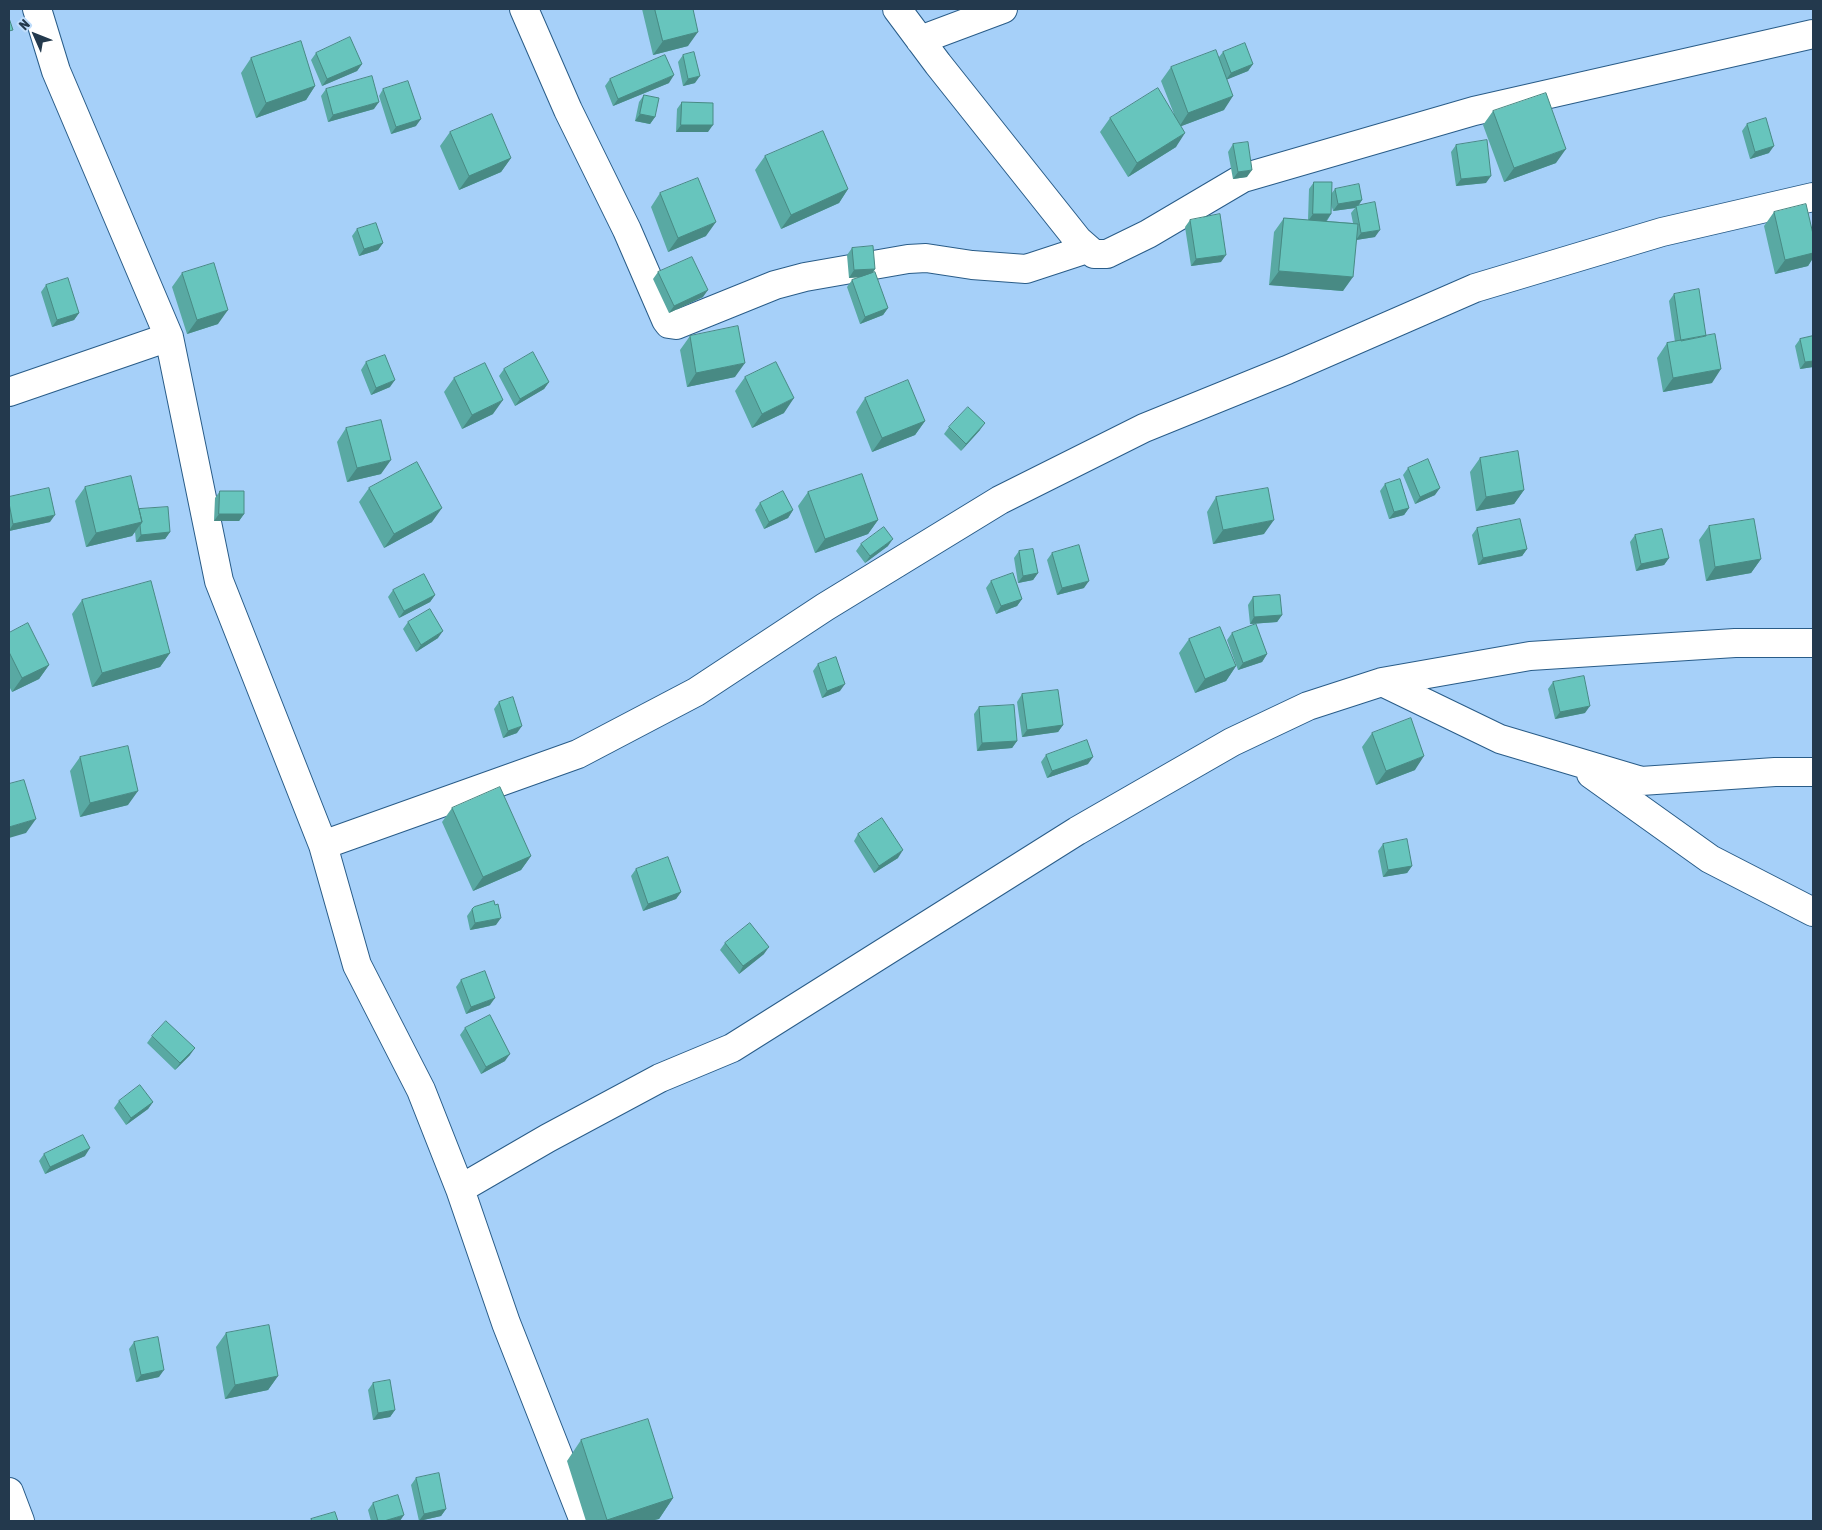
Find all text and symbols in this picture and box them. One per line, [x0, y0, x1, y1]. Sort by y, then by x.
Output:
north arrow [10, 10, 60, 60]
text: N [16, 16, 33, 33]

